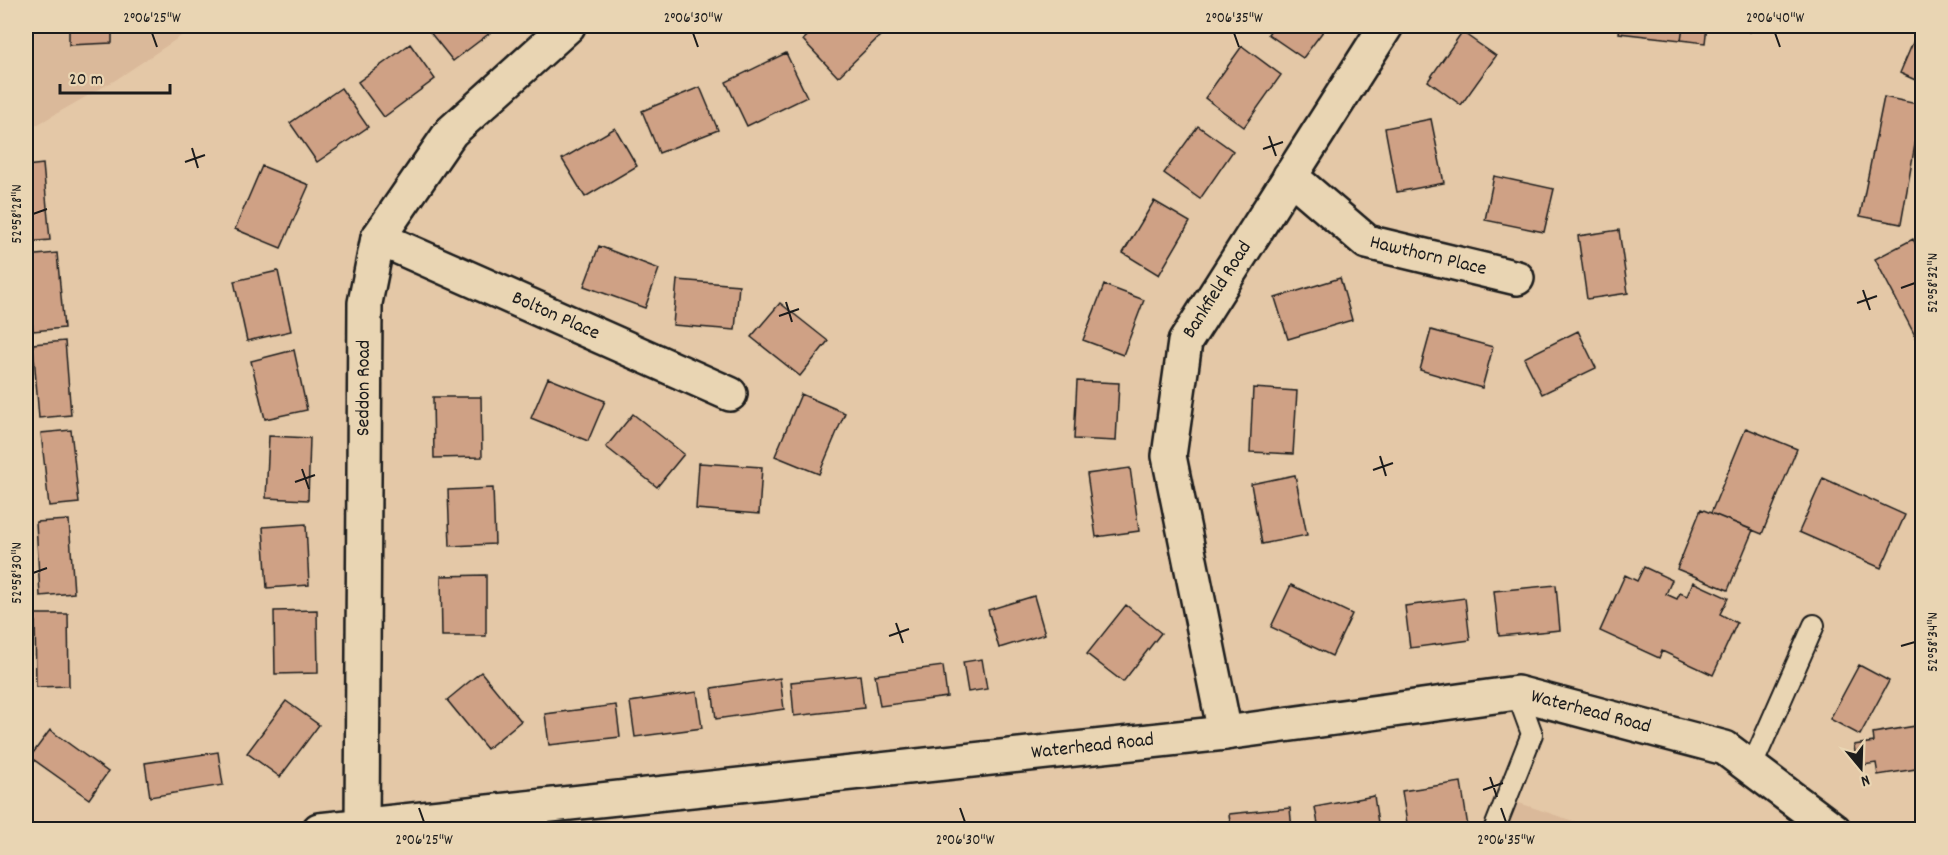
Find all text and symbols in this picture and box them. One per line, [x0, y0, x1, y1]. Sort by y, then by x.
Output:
text: 2°06'25"W [123, 8, 181, 30]
text: 2°06'30"W [664, 8, 723, 30]
text: 2°06'35"W [1205, 8, 1263, 30]
text: 2°06'40"W [1746, 8, 1804, 30]
scale bar [60, 57, 170, 95]
text: 20 m [69, 68, 103, 93]
text: 52°58'28"N [7, 184, 29, 244]
street label: Hawthorn Place [1367, 229, 1489, 284]
street label: Bankfield Road [1176, 236, 1259, 344]
text: 52°58'32"N [1923, 253, 1945, 313]
street label: Bolton Place [507, 285, 604, 348]
street label: Seddon Road [350, 340, 379, 436]
text: 52°58'30"N [7, 542, 29, 604]
text: 52°58'34"N [1923, 612, 1945, 672]
street label: Waterhead Road [1527, 683, 1654, 742]
street label: Waterhead Road [1030, 727, 1155, 768]
north arrow [1831, 738, 1891, 798]
text: N [1857, 768, 1873, 792]
text: 2°06'25"W [395, 830, 453, 852]
text: 2°06'30"W [936, 830, 995, 852]
text: 2°06'35"W [1477, 830, 1535, 852]

